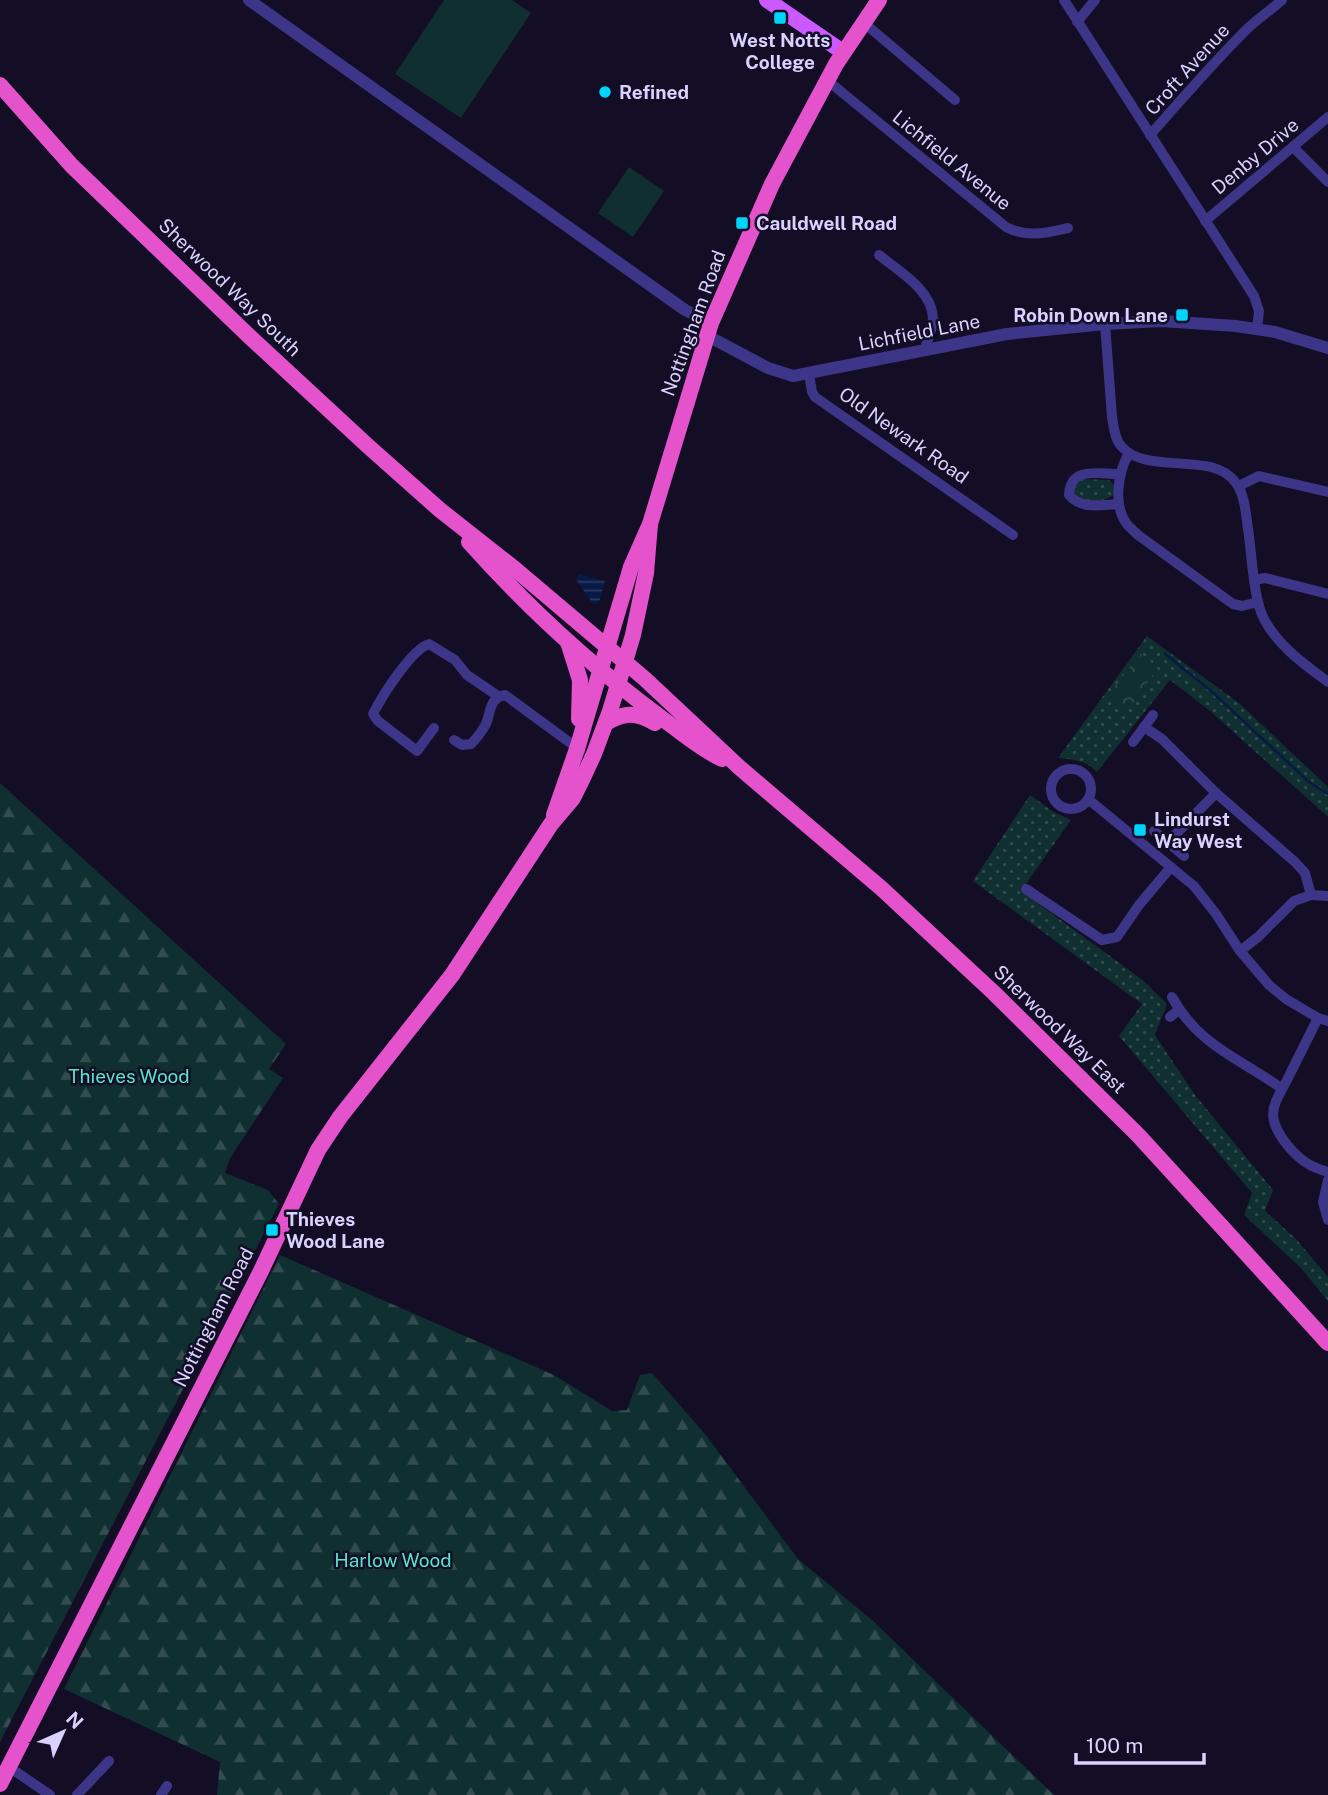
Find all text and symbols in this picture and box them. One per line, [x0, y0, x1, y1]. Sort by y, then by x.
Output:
marker: West Notts College [772, 10, 788, 26]
street label: Croft Avenue [1140, 19, 1234, 119]
place label: West Notts College [730, 29, 830, 73]
place label: Refined [619, 81, 689, 103]
marker: Refined [597, 84, 613, 100]
street label: Lichfield Avenue [888, 106, 1016, 214]
street label: Denby Drive [1207, 113, 1303, 199]
place label: Cauldwell Road [756, 212, 897, 234]
street label: Sherwood Way South [154, 214, 306, 360]
marker: Cauldwell Road [734, 215, 750, 231]
street label: Nottingham Road [656, 247, 730, 399]
place label: Robin Down Lane [1013, 304, 1168, 326]
marker: Robin Down Lane [1174, 307, 1190, 323]
street label: Lichfield Lane [856, 309, 982, 355]
street label: Old Newark Road [835, 382, 973, 488]
place label: Lindurst Way West [1154, 808, 1243, 852]
marker: Lindurst Way West [1132, 822, 1148, 838]
street label: Sherwood Way East [989, 960, 1131, 1098]
park label: Thieves Wood [68, 1065, 190, 1087]
place label: Thieves Wood Lane [286, 1208, 385, 1252]
marker: Thieves Wood Lane [264, 1222, 280, 1238]
street label: Nottingham Road [168, 1244, 258, 1390]
park label: Harlow Wood [334, 1549, 452, 1571]
north arrow [28, 1697, 98, 1767]
text: N [62, 1707, 88, 1733]
scale bar [1076, 1722, 1204, 1766]
text: 100 m [1086, 1733, 1143, 1758]

